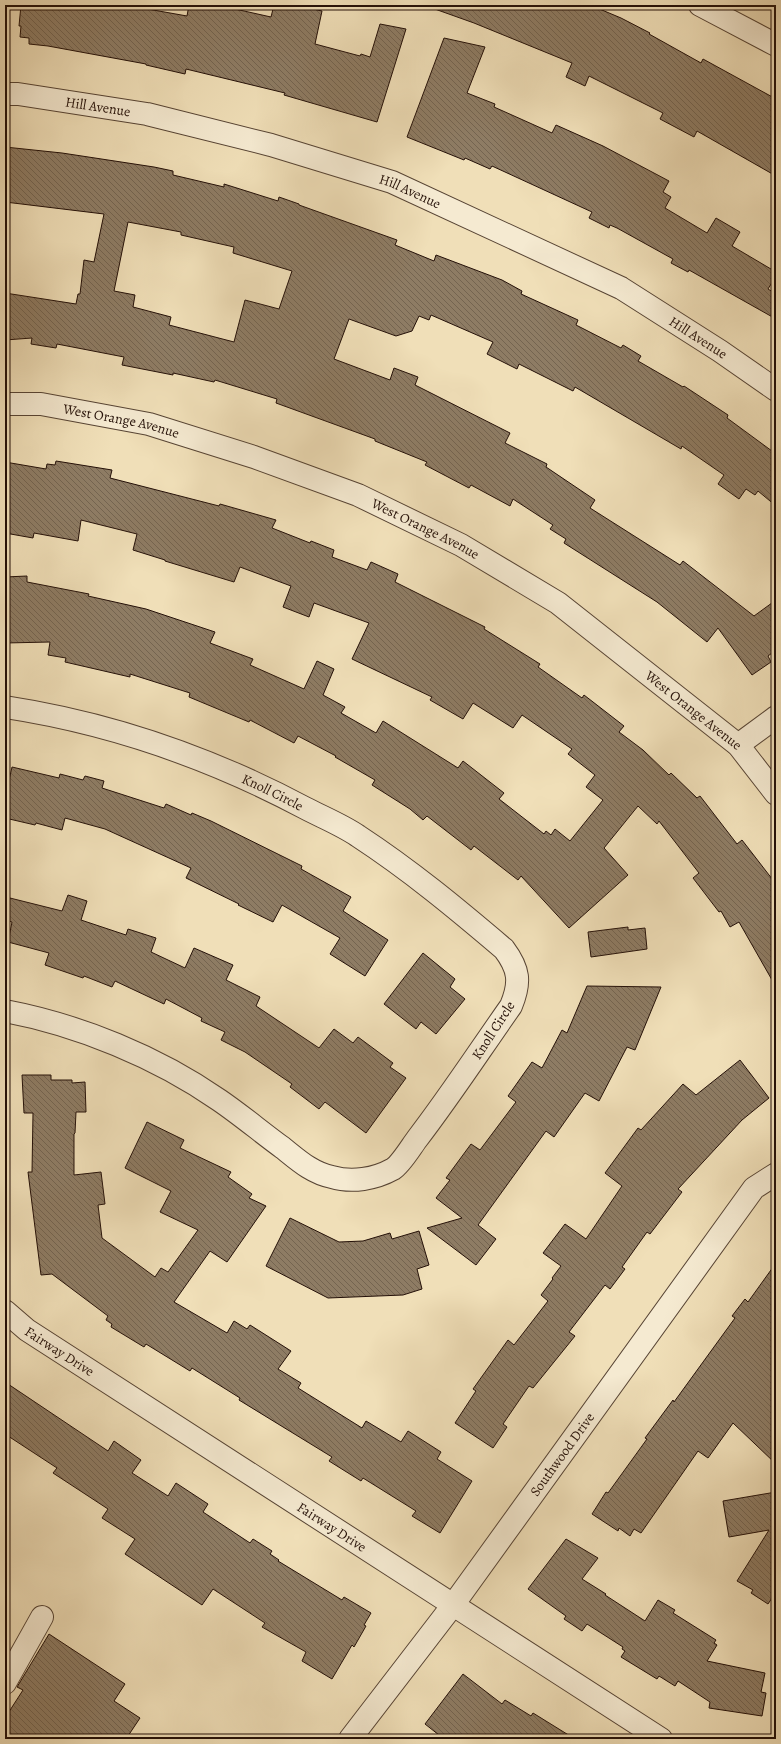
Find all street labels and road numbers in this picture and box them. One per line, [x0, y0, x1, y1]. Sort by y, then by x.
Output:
street label: Hill Avenue [64, 92, 132, 121]
street label: Hill Avenue [377, 170, 444, 213]
street label: Hill Avenue [665, 312, 731, 363]
street label: West Orange Avenue [61, 399, 182, 443]
street label: West Orange Avenue [367, 494, 483, 564]
street label: West Orange Avenue [640, 666, 746, 755]
street label: Knoll Circle [239, 769, 307, 816]
street label: Knoll Circle [467, 997, 519, 1063]
street label: Fairway Drive [21, 1322, 98, 1381]
street label: Southwood Drive [526, 1409, 599, 1500]
street label: Fairway Drive [293, 1498, 370, 1557]

